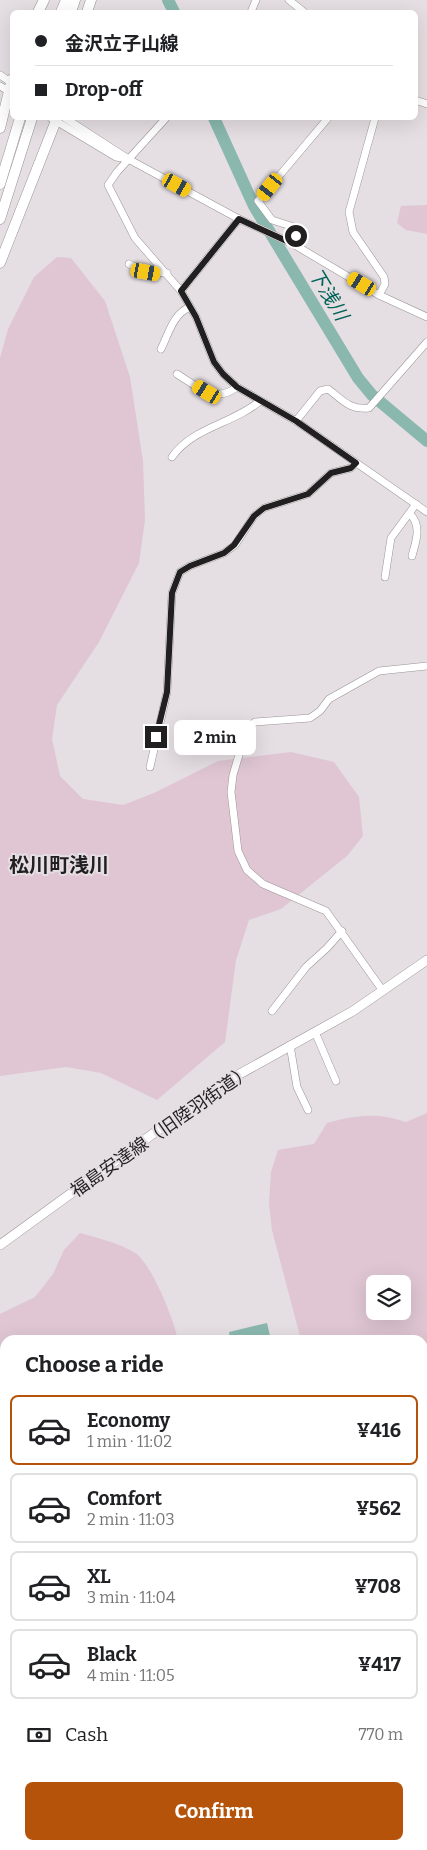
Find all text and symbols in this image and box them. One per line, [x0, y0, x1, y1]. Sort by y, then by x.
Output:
text: 金沢立子山線 [65, 32, 179, 55]
text: Drop-off [65, 78, 143, 101]
car [160, 171, 193, 199]
car [254, 171, 285, 203]
route start [285, 225, 307, 247]
car [129, 262, 162, 282]
water label: 下浅川 [304, 264, 354, 326]
car [345, 270, 378, 298]
car [190, 378, 223, 406]
callout: 2 min [174, 720, 256, 754]
route end [145, 726, 167, 748]
text: 2 min [194, 728, 236, 747]
district label: 松川町浅川 [9, 853, 109, 877]
street label: 福島安達線（旧陸羽街道） [66, 1060, 256, 1202]
map controls [366, 1275, 411, 1320]
button: layers [366, 1275, 411, 1320]
text: Choose a ride [25, 1351, 164, 1378]
icon: car [27, 1408, 72, 1453]
text: Economy [87, 1409, 170, 1432]
text: ¥416 [357, 1419, 401, 1442]
text: 1 min · 11:02 [87, 1432, 172, 1451]
icon: car [27, 1486, 72, 1531]
text: Comfort [87, 1487, 162, 1510]
text: ¥562 [356, 1497, 401, 1520]
text: 2 min · 11:03 [87, 1510, 175, 1529]
icon: car [27, 1564, 72, 1609]
text: XL [87, 1565, 111, 1588]
text: ¥708 [355, 1575, 401, 1598]
text: 3 min · 11:04 [87, 1588, 175, 1607]
icon: car [27, 1642, 72, 1687]
text: Black [87, 1643, 137, 1666]
text: ¥417 [358, 1653, 401, 1676]
text: 4 min · 11:05 [87, 1666, 175, 1685]
icon: cash [25, 1721, 53, 1749]
text: Cash [65, 1723, 108, 1746]
text: 770 m [358, 1725, 403, 1744]
button: Confirm [25, 1782, 403, 1840]

